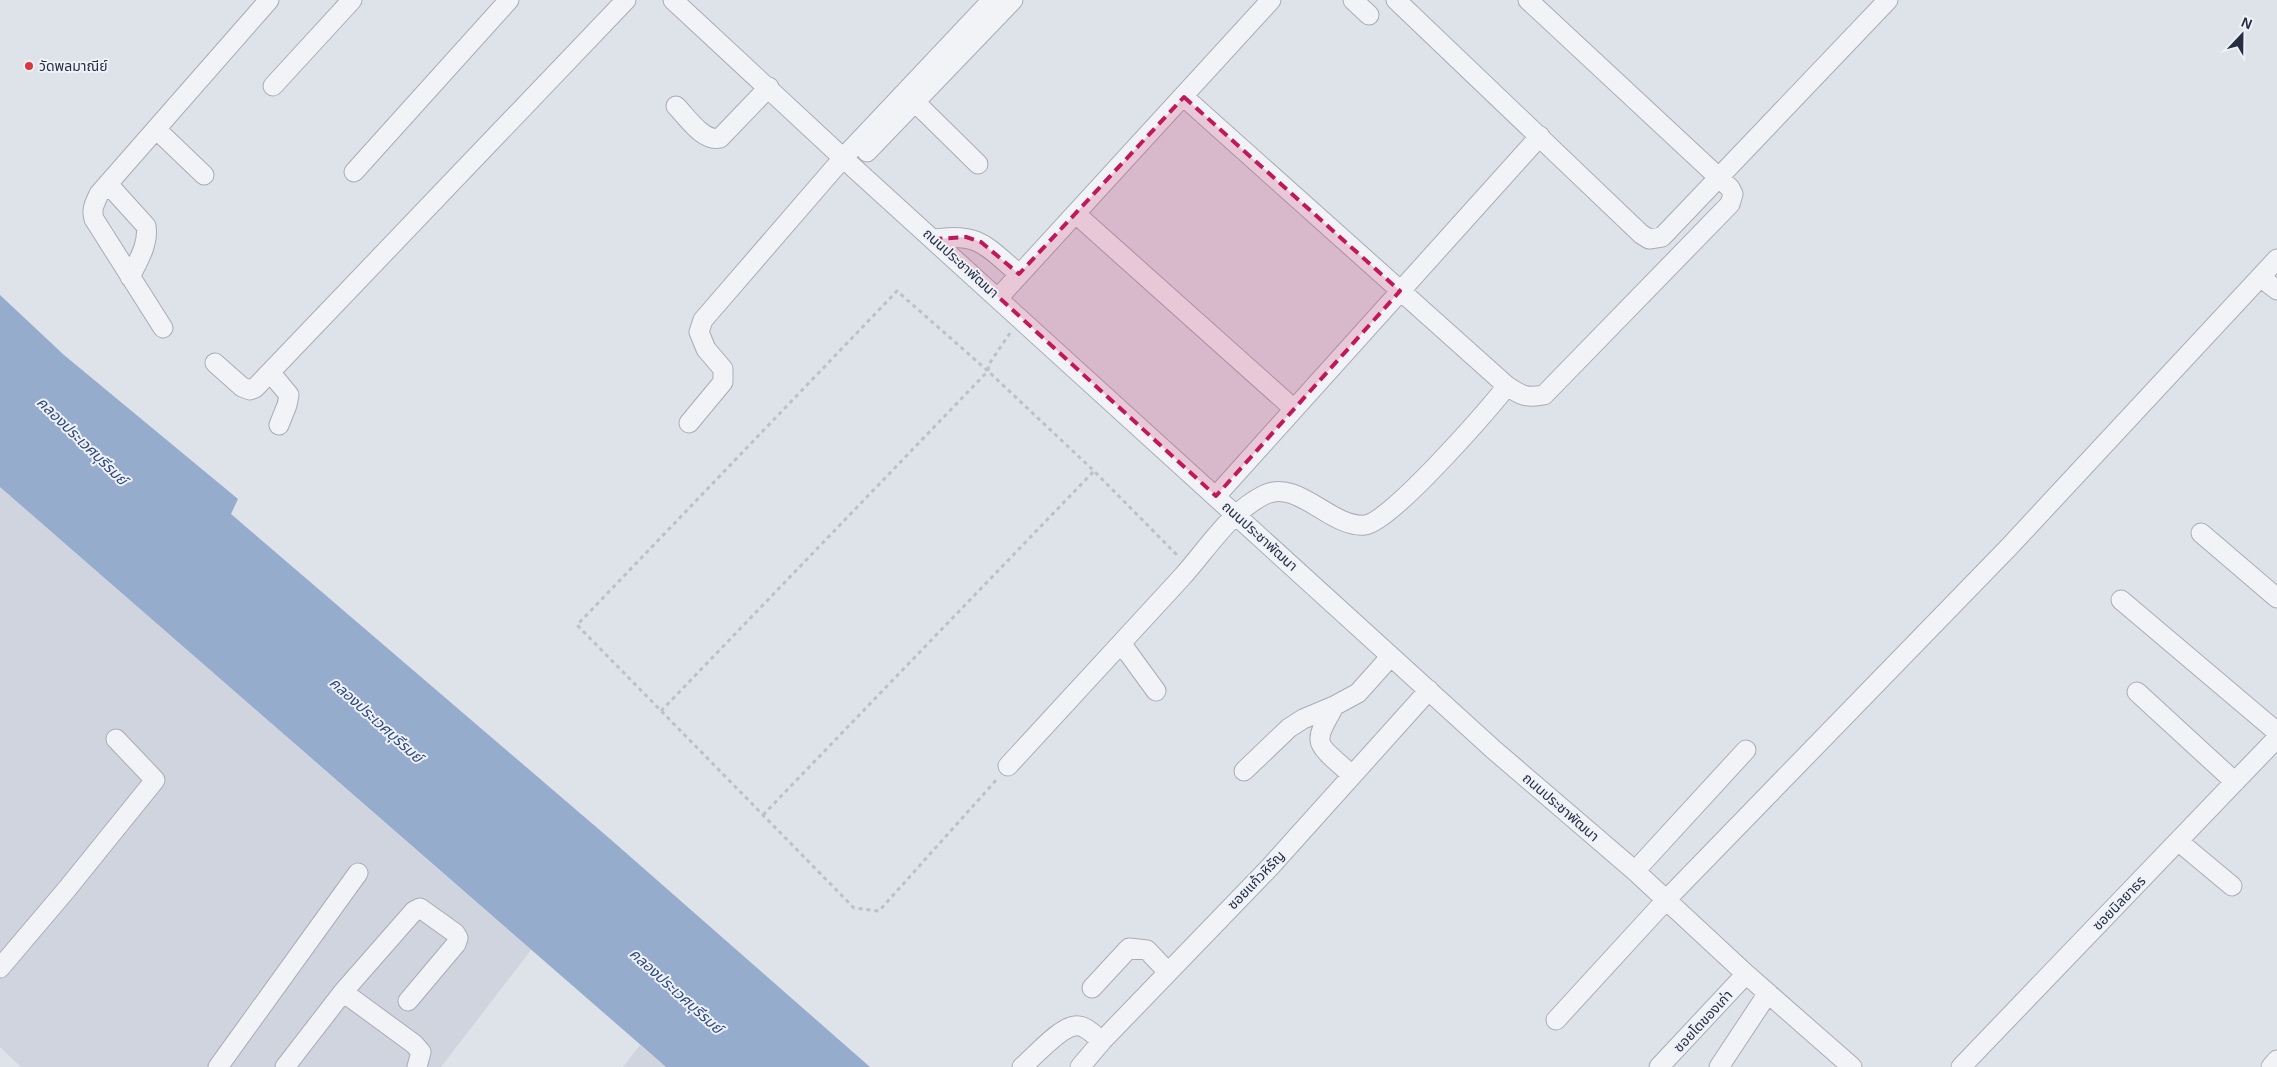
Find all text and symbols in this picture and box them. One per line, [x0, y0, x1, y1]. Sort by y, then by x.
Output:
north arrow [2217, 10, 2267, 60]
text: N [2239, 14, 2255, 32]
place label: วัดพลมาณีย์ [39, 58, 108, 74]
marker: วัดพลมาณีย์ [23, 60, 35, 72]
street label: ถนนประชาพัฒนา [920, 225, 1002, 301]
water label: คลองประเวศบุรีรมย์ [33, 393, 133, 491]
street label: ถนนประชาพัฒนา [1219, 498, 1301, 574]
water label: คลองประเวศบุรีรมย์ [326, 674, 428, 769]
street label: ถนนประชาพัฒนา [1520, 770, 1602, 844]
street label: ซอยแก้วหิรัญ [1224, 847, 1288, 913]
street label: ซอยนิลยาธร [2089, 872, 2149, 933]
water label: คลองประเวศบุรีรมย์ [626, 945, 728, 1040]
street label: ซอยโตของเก่า [1670, 987, 1736, 1055]

